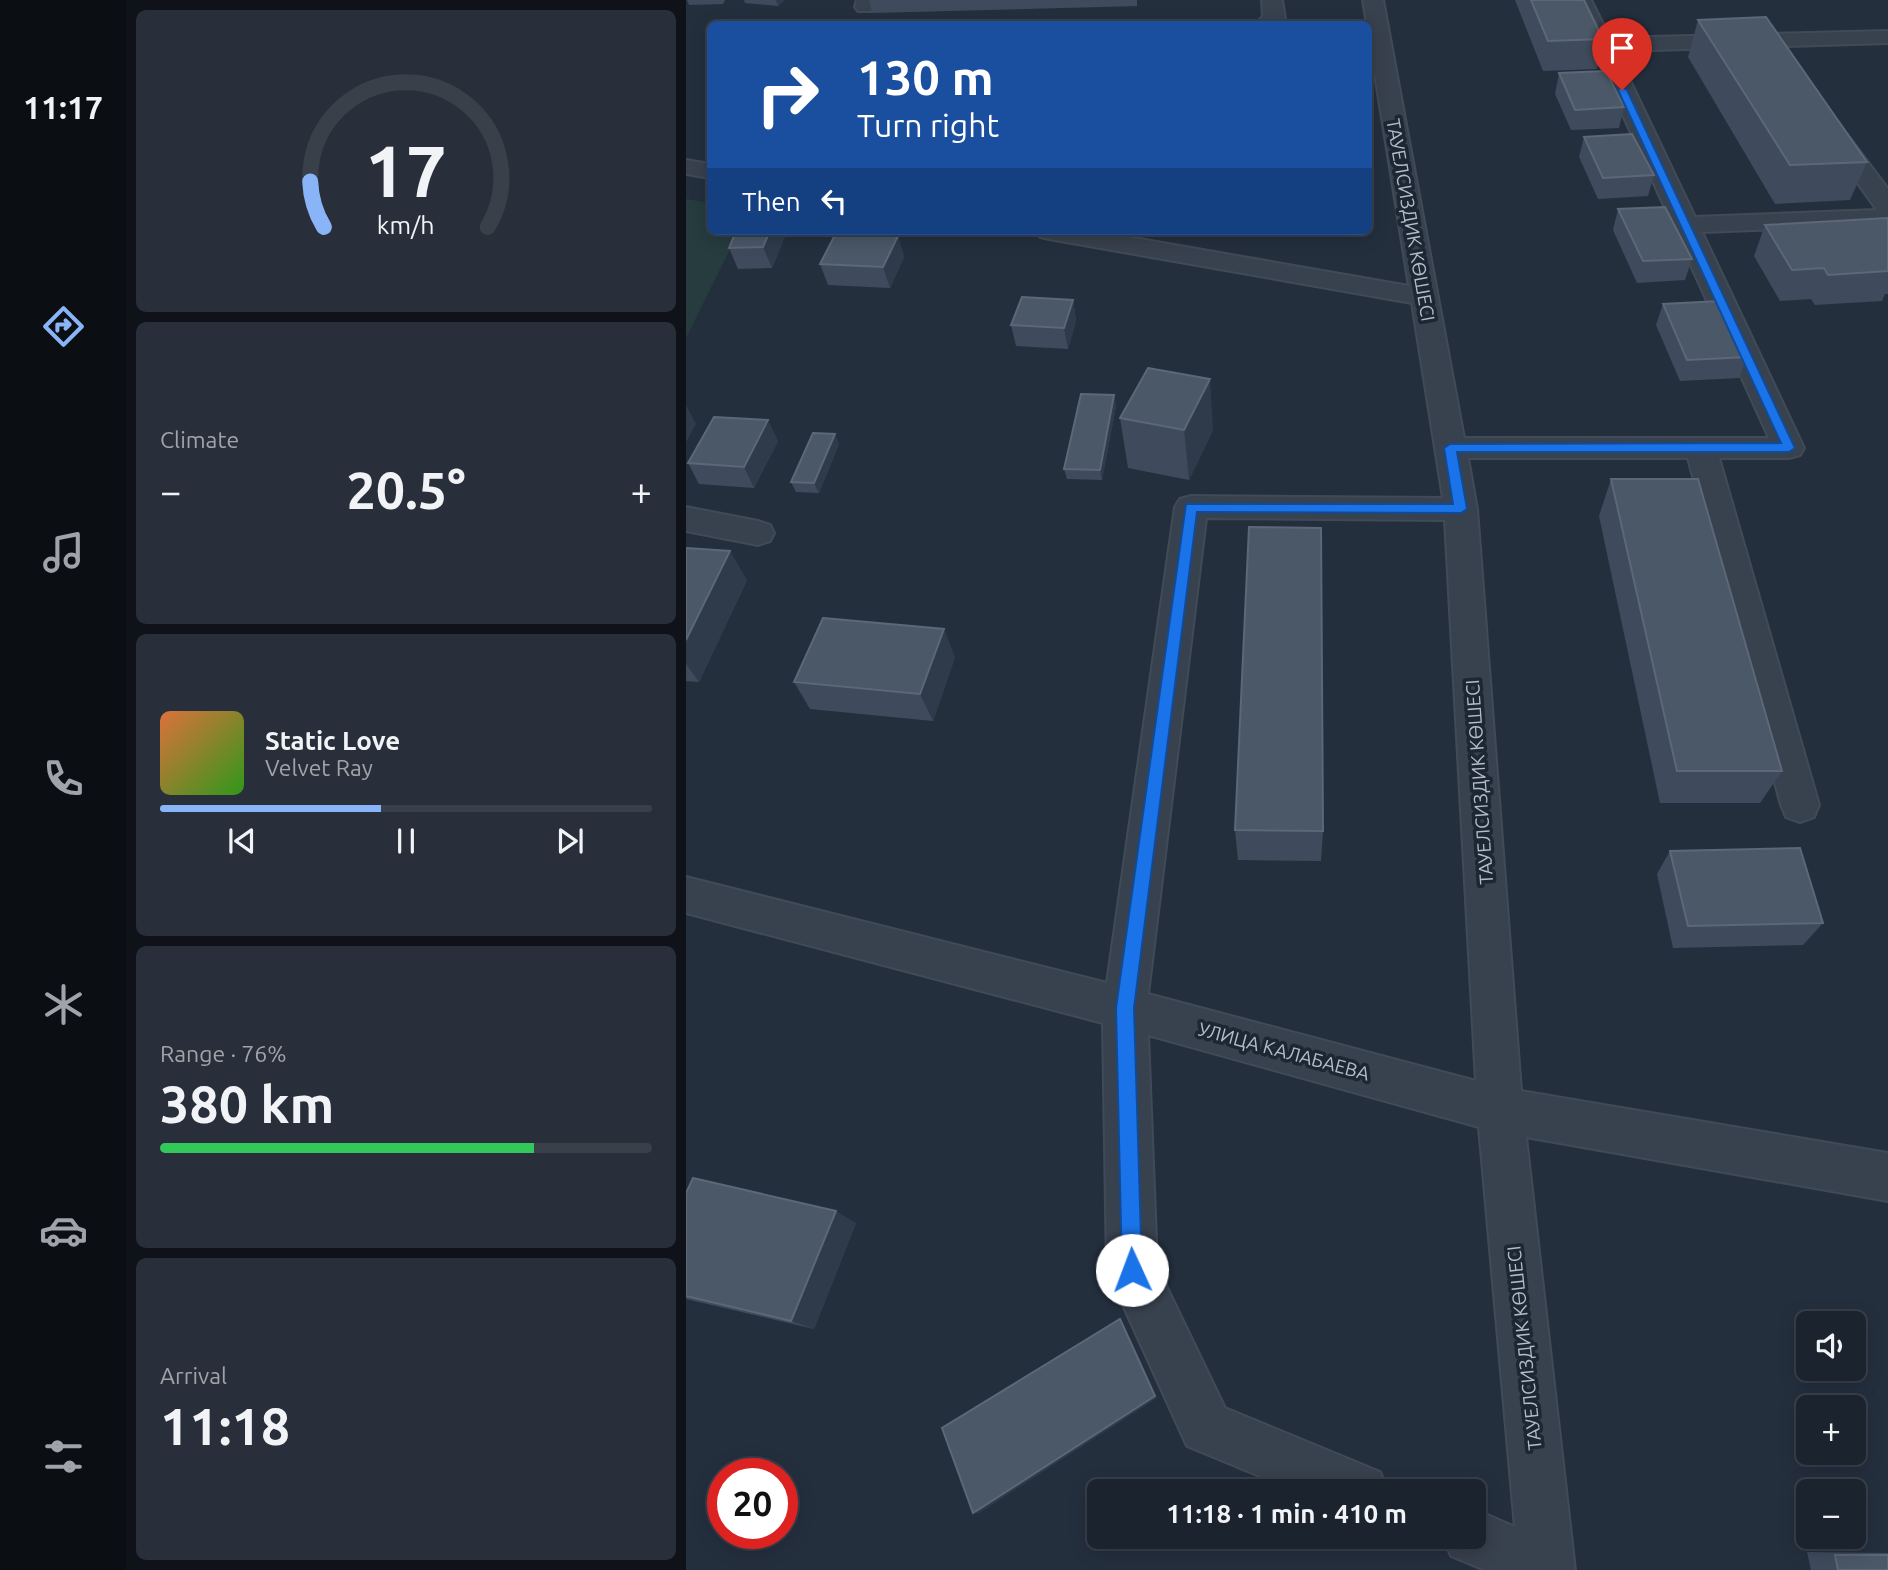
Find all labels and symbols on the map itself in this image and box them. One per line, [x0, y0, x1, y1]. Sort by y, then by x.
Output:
pin [1592, 18, 1652, 90]
street label: ТАУЕЛСИЗДИК КӨШЕСІ [1382, 117, 1440, 323]
street label: ТАУЕЛСИЗДИК КӨШЕСІ [1461, 679, 1497, 885]
street label: УЛИЦА КАЛАБАЕВА [1196, 1018, 1373, 1085]
position arrow [1095, 1233, 1169, 1307]
street label: ТАУЕЛСИЗДИК КӨШЕСІ [1502, 1245, 1546, 1451]
speed limit sign: 20 [707, 1458, 798, 1549]

